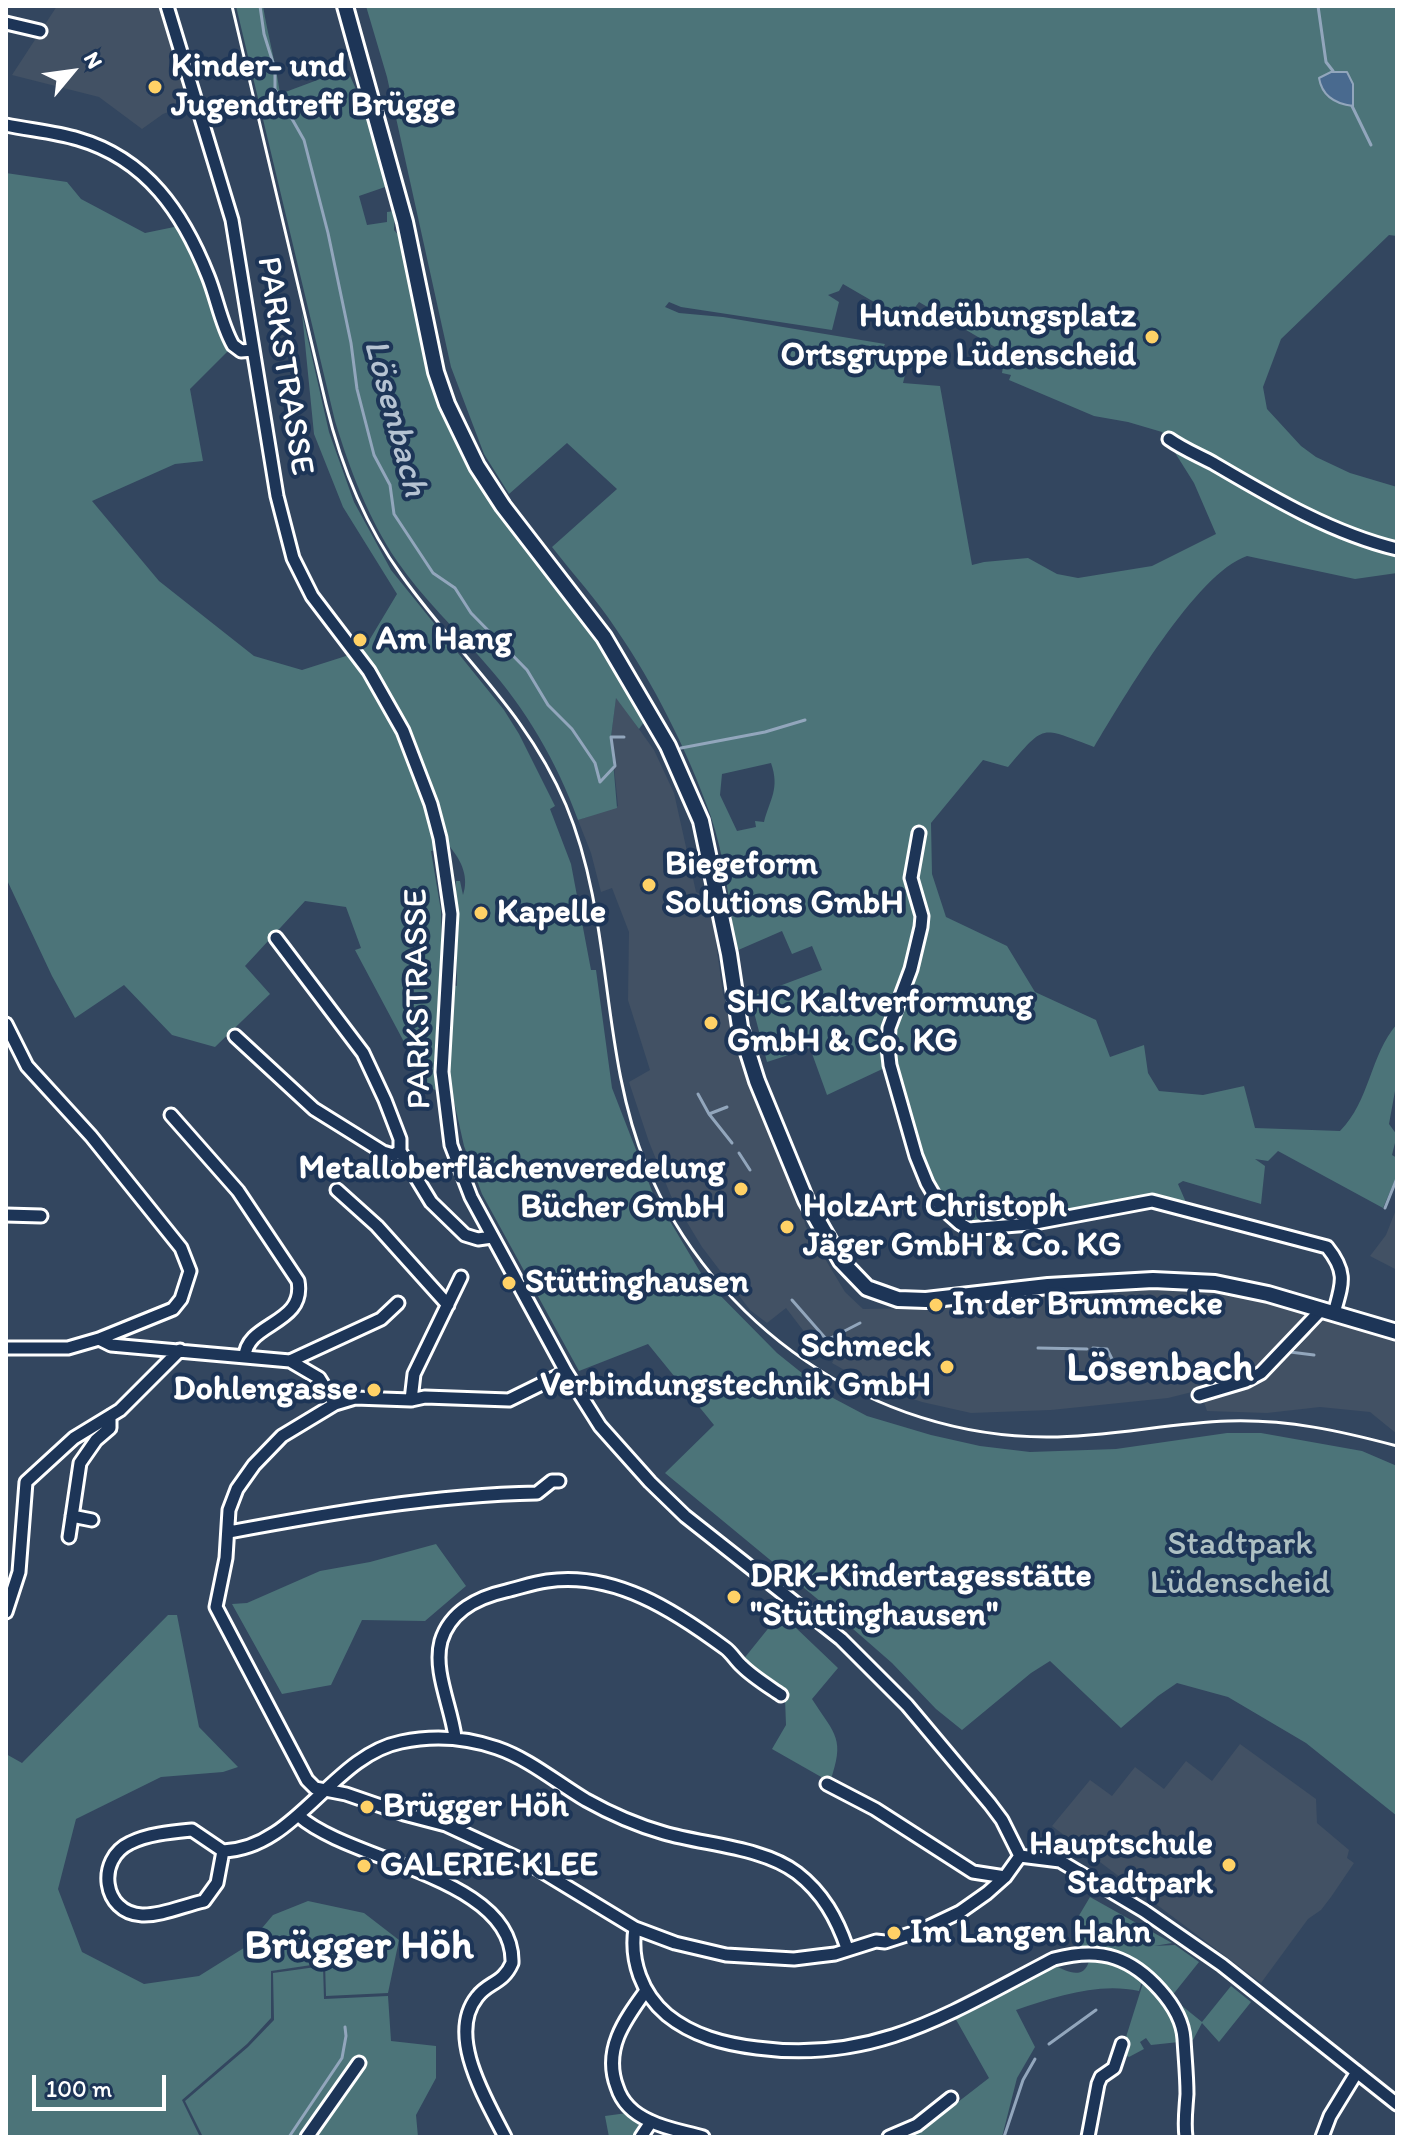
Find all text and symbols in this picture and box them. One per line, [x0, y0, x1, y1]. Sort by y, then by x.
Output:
north arrow [32, 32, 112, 112]
text: N [78, 47, 109, 73]
place label: Kinder- und Jugendtreff Brügge [171, 47, 456, 126]
marker: Kinder- und Jugendtreff Brügge [146, 78, 164, 96]
street label: PARKSTRASSE [247, 254, 321, 478]
place label: Hundeübungsplatz Ortsgruppe Lüdenscheid [780, 297, 1136, 376]
marker: Hundeübungsplatz Ortsgruppe Lüdenscheid [1143, 328, 1161, 346]
water label: Lösenbach [352, 335, 436, 501]
place label: Am Hang [376, 620, 512, 660]
marker: Am Hang [351, 631, 369, 649]
place label: Biegeform Solutions GmbH [665, 845, 904, 924]
marker: Biegeform Solutions GmbH [640, 876, 658, 894]
street label: PARKSTRASSE [397, 888, 441, 1110]
place label: Kapelle [497, 893, 606, 933]
marker: Kapelle [472, 904, 490, 922]
place label: SHC Kaltverformung GmbH & Co. KG [727, 983, 1033, 1062]
marker: SHC Kaltverformung GmbH & Co. KG [702, 1014, 720, 1032]
place label: Metalloberflächenveredelung Bücher GmbH [299, 1149, 725, 1228]
marker: Metalloberflächenveredelung Bücher GmbH [732, 1180, 750, 1198]
place label: HolzArt Christoph Jäger GmbH & Co. KG [803, 1187, 1122, 1266]
marker: HolzArt Christoph Jäger GmbH & Co. KG [778, 1218, 796, 1236]
place label: Stüttinghausen [525, 1263, 749, 1303]
marker: Stüttinghausen [500, 1274, 518, 1292]
place label: In der Brummecke [952, 1285, 1223, 1325]
marker: In der Brummecke [927, 1296, 945, 1314]
place label: Schmeck Verbindungstechnik GmbH [540, 1327, 931, 1406]
district label: Lösenbach [1066, 1344, 1254, 1394]
marker: Schmeck Verbindungstechnik GmbH [938, 1358, 956, 1376]
place label: Dohlengasse [173, 1370, 358, 1410]
marker: Dohlengasse [365, 1381, 383, 1399]
park label: Stadtpark Lüdenscheid [1150, 1525, 1330, 1604]
place label: DRK-Kindertagesstätte "Stüttinghausen" [750, 1557, 1092, 1636]
marker: DRK-Kindertagesstätte "Stüttinghausen" [725, 1588, 743, 1606]
place label: Brügger Höh [383, 1787, 569, 1827]
marker: Brügger Höh [358, 1798, 376, 1816]
place label: Hauptschule Stadtpark [1029, 1825, 1213, 1904]
place label: GALERIE KLEE [380, 1846, 598, 1886]
marker: Hauptschule Stadtpark [1220, 1856, 1238, 1874]
marker: GALERIE KLEE [355, 1857, 373, 1875]
place label: Im Langen Hahn [910, 1913, 1151, 1953]
district label: Brügger Höh [244, 1922, 474, 1972]
marker: Im Langen Hahn [885, 1924, 903, 1942]
scale bar [36, 2059, 170, 2109]
text: 100 m [46, 2074, 112, 2103]

